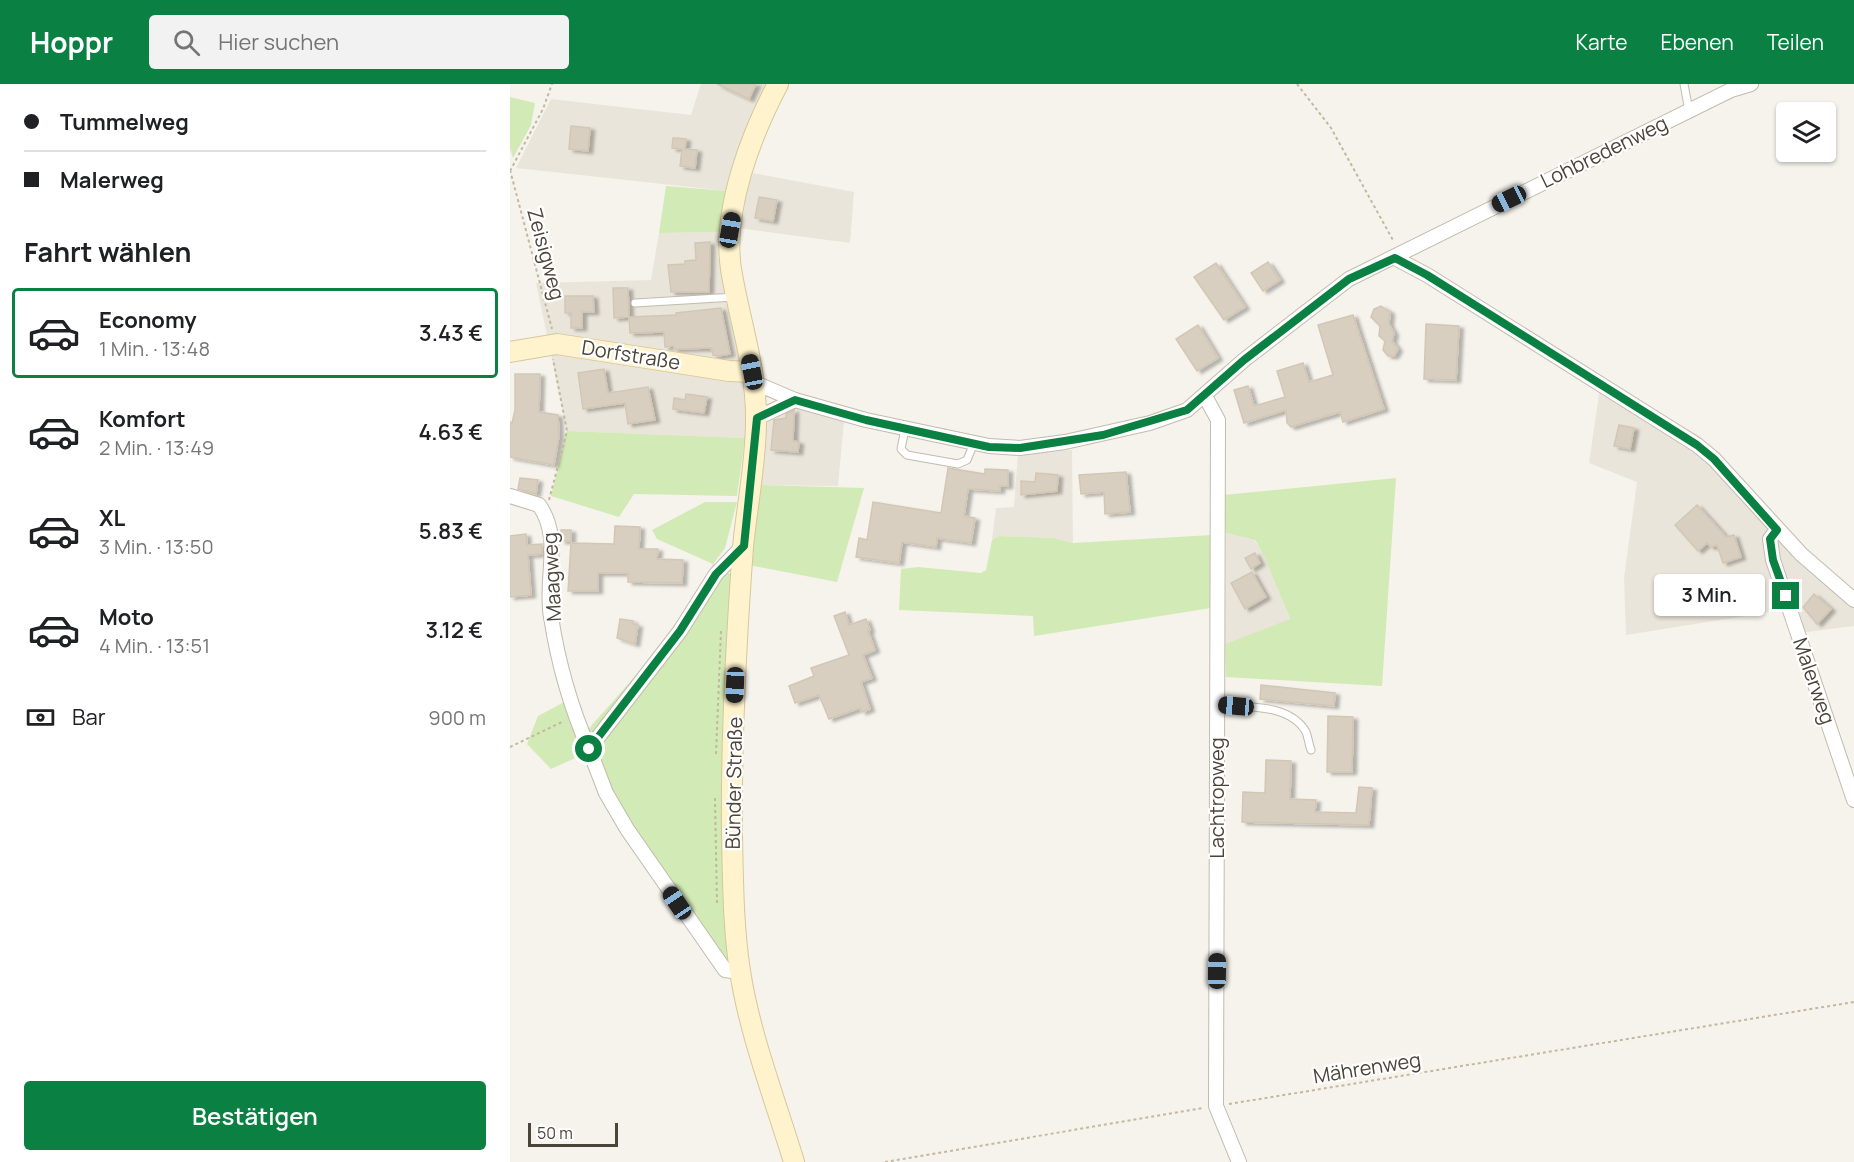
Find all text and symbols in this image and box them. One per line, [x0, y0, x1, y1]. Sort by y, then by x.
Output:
search box [149, 15, 569, 69]
text: Hoppr [30, 23, 113, 61]
icon: search [170, 26, 203, 59]
text: Hier suchen [218, 27, 339, 57]
text: Karte [1575, 28, 1627, 56]
text: Ebenen [1660, 28, 1734, 56]
text: Teilen [1767, 28, 1824, 56]
map controls [1776, 102, 1836, 162]
button: layers [1776, 102, 1836, 162]
text: Tummelweg [60, 107, 189, 137]
street label: Lohbredenweg [1536, 109, 1672, 194]
text: Malerweg [60, 165, 164, 195]
car [1489, 183, 1529, 215]
street label: Zeisigweg [521, 205, 572, 303]
car [718, 211, 742, 249]
text: Fahrt wählen [24, 233, 192, 270]
text: Economy [99, 305, 197, 335]
icon: car [27, 306, 81, 360]
text: 3.43 € [419, 318, 483, 348]
street label: Dorfstraße [580, 333, 682, 376]
text: 1 Min. · 13:48 [99, 335, 210, 362]
car [740, 353, 764, 391]
text: Komfort [99, 404, 186, 434]
icon: car [27, 405, 81, 459]
text: 4.63 € [418, 417, 483, 447]
text: 2 Min. · 13:49 [99, 434, 214, 461]
text: XL [99, 503, 125, 533]
icon: car [27, 504, 81, 558]
text: 5.83 € [419, 516, 483, 546]
street label: Maagweg [536, 532, 567, 622]
text: 3 Min. · 13:50 [99, 533, 214, 560]
callout: 3 Min. [1654, 575, 1765, 617]
text: 3 Min. [1682, 581, 1737, 608]
route end [1772, 582, 1799, 609]
text: Moto [99, 602, 154, 632]
icon: car [27, 603, 81, 657]
text: 3.12 € [425, 615, 483, 645]
text: 4 Min. · 13:51 [99, 632, 210, 659]
street label: Malerweg [1787, 634, 1842, 728]
car [725, 667, 745, 703]
car [1217, 695, 1255, 717]
icon: cash [24, 701, 57, 734]
text: Bar [72, 702, 106, 732]
text: 900 m [428, 704, 486, 731]
street label: Bünder Straße [719, 716, 748, 850]
route start [575, 735, 602, 762]
street label: Lachtropweg [1203, 737, 1230, 859]
car [659, 883, 695, 923]
car [1208, 953, 1226, 989]
street label: Mährenweg [1311, 1046, 1423, 1089]
button: Bestätigen [24, 1081, 486, 1150]
scale bar [528, 1120, 618, 1148]
text: 50 m [537, 1122, 573, 1144]

